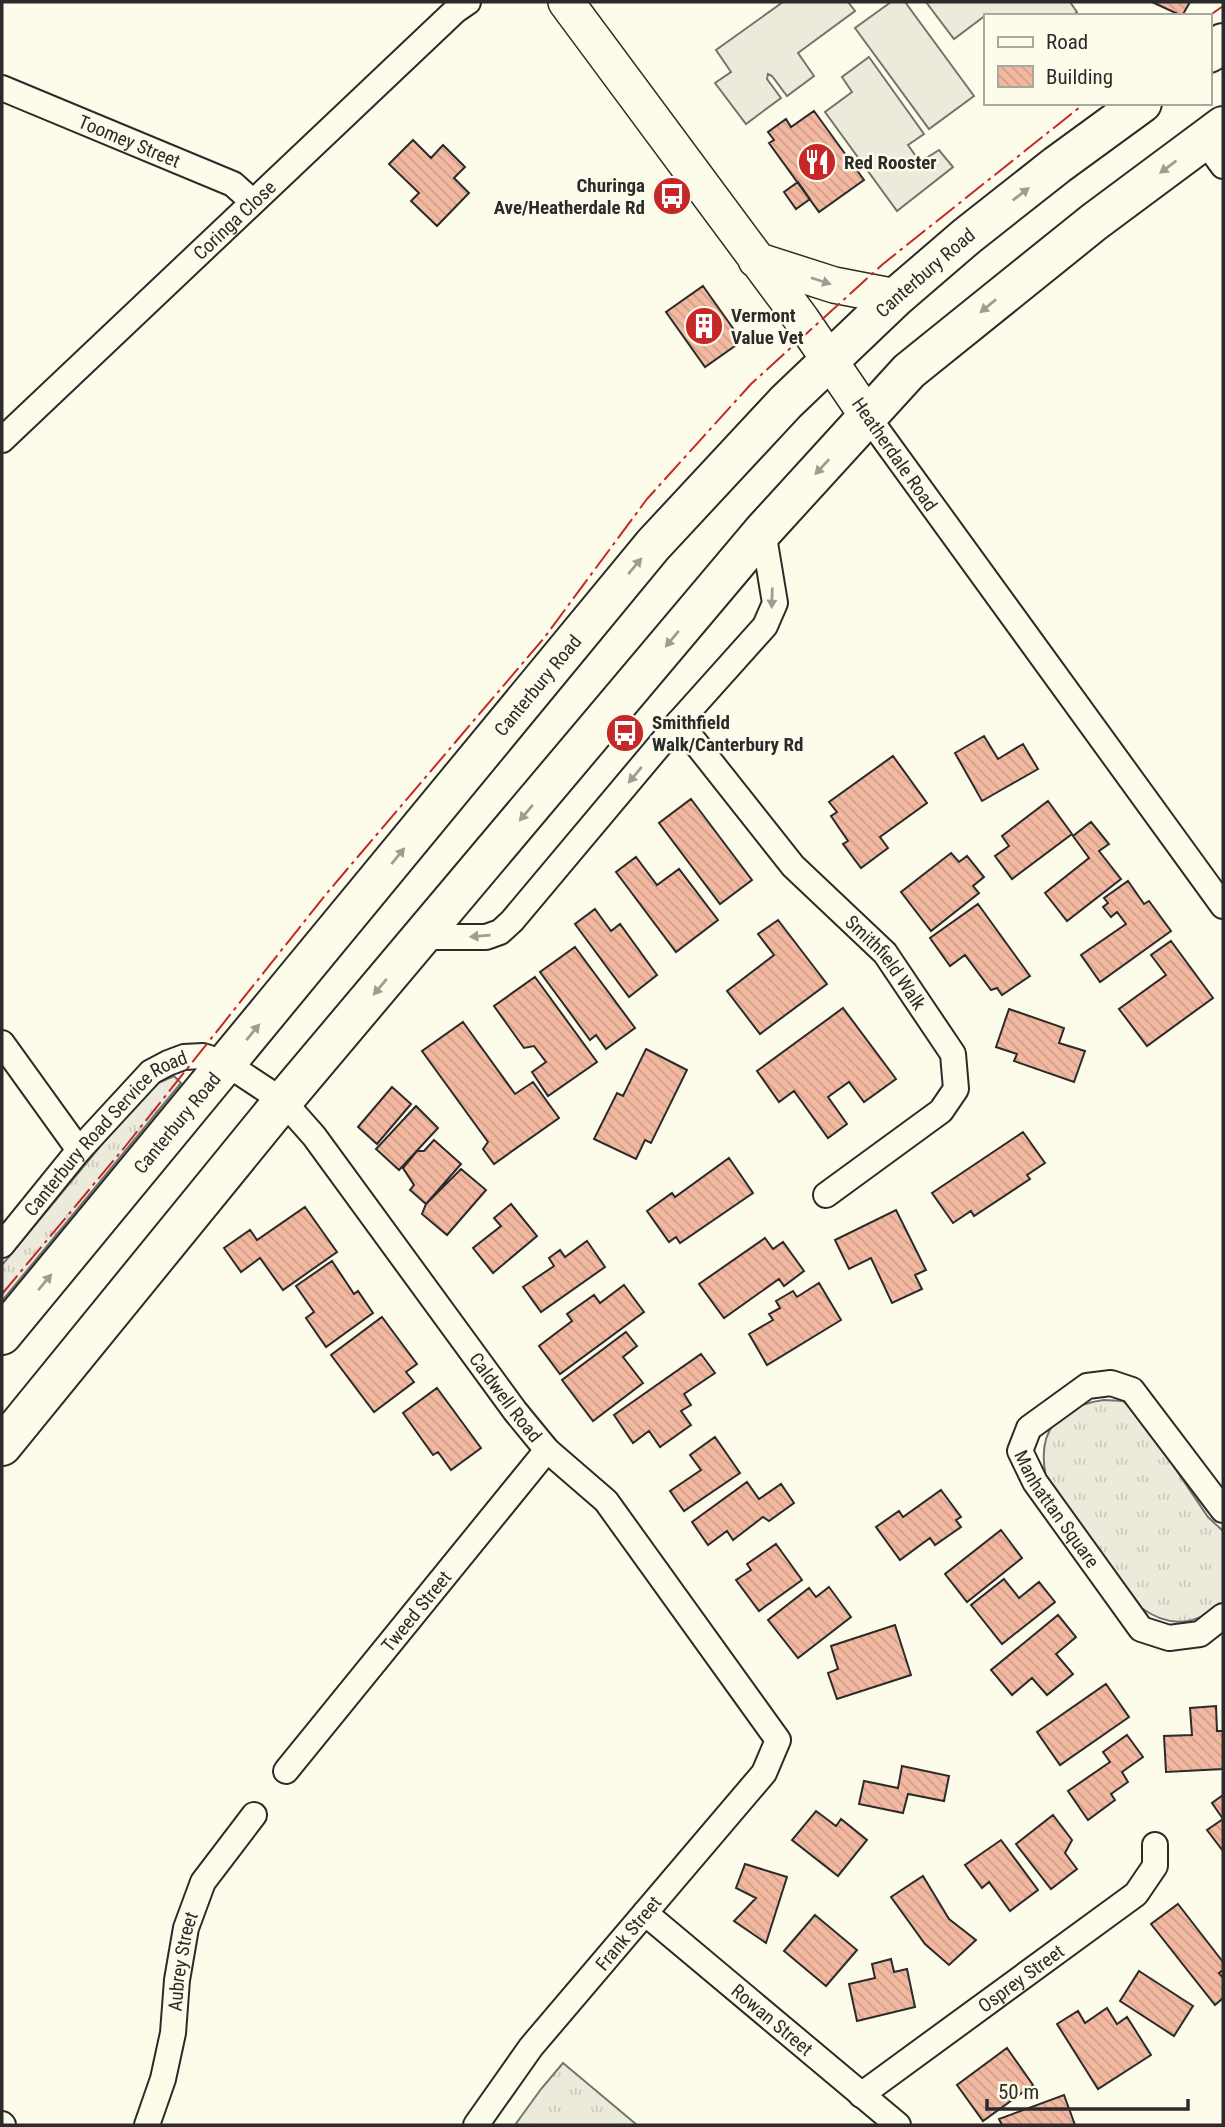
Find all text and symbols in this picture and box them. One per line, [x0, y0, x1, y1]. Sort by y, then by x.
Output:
legend [984, 14, 1211, 105]
text: Road [1046, 30, 1088, 54]
text: Building [1046, 65, 1113, 89]
street label: Toomey Street [75, 110, 184, 173]
restaurant icon: Red Rooster [796, 141, 838, 183]
place label: Red Rooster [844, 151, 937, 174]
one-way arrow [1159, 160, 1178, 174]
place label: Churinga Ave/Heatherdale Rd [494, 174, 645, 219]
bus stop icon: Churinga Ave/Heatherdale Rd [651, 175, 693, 217]
street label: Coringa Close [189, 176, 281, 265]
one-way arrow [1011, 186, 1029, 201]
street label: Canterbury Road [871, 223, 980, 322]
one-way arrow [811, 276, 832, 287]
one-way arrow [980, 298, 998, 313]
place label: Vermont Value Vet [731, 304, 804, 349]
building icon: Vermont Value Vet [683, 305, 725, 347]
street label: Heatherdale Road [847, 393, 942, 516]
one-way arrow [814, 458, 830, 475]
one-way arrow [628, 558, 643, 576]
one-way arrow [766, 587, 778, 609]
street label: Canterbury Road [489, 630, 586, 741]
one-way arrow [665, 630, 680, 648]
place label: Smithfield Walk/Canterbury Rd [652, 711, 803, 756]
bus stop icon: Smithfield Walk/Canterbury Rd [604, 712, 646, 754]
one-way arrow [627, 765, 642, 783]
one-way arrow [519, 805, 534, 822]
one-way arrow [390, 847, 405, 865]
street label: Smithfield Walk [840, 910, 931, 1015]
one-way arrow [469, 931, 491, 942]
one-way arrow [373, 979, 388, 996]
one-way arrow [245, 1023, 260, 1040]
street label: Canterbury Road Service Road [19, 1046, 190, 1221]
street label: Canterbury Road [129, 1068, 226, 1178]
one-way arrow [38, 1273, 53, 1291]
street label: Caldwell Road [464, 1348, 547, 1447]
street label: Manhattan Square [1009, 1446, 1104, 1573]
street label: Tweed Street [377, 1566, 456, 1657]
street label: Frank Street [591, 1891, 666, 1975]
street label: Aubrey Street [164, 1909, 203, 2012]
street label: Osprey Street [974, 1940, 1069, 2018]
street label: Rowan Street [726, 1979, 817, 2061]
scale bar [987, 2068, 1188, 2112]
text: 50 m [998, 2080, 1039, 2104]

